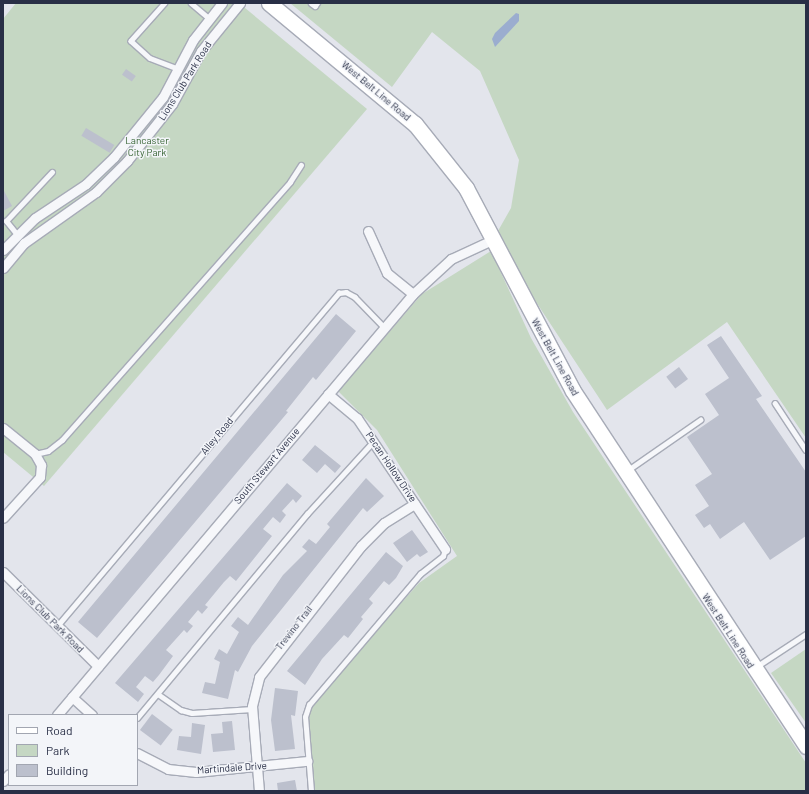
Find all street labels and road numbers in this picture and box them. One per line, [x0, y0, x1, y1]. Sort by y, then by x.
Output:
street label: Lions Club Park Road [156, 39, 214, 123]
street label: West Belt Line Road [339, 59, 413, 123]
street label: West Belt Line Road [529, 316, 581, 398]
street label: Alley Road [198, 415, 236, 457]
street label: South Stewart Avenue [232, 426, 302, 506]
street label: Pecan Hollow Drive [363, 430, 419, 504]
street label: Lions Club Park Road [14, 583, 86, 655]
street label: West Belt Line Road [699, 591, 757, 671]
street label: Trevino Trail [273, 604, 315, 652]
street label: Martindale Drive [197, 760, 267, 776]

